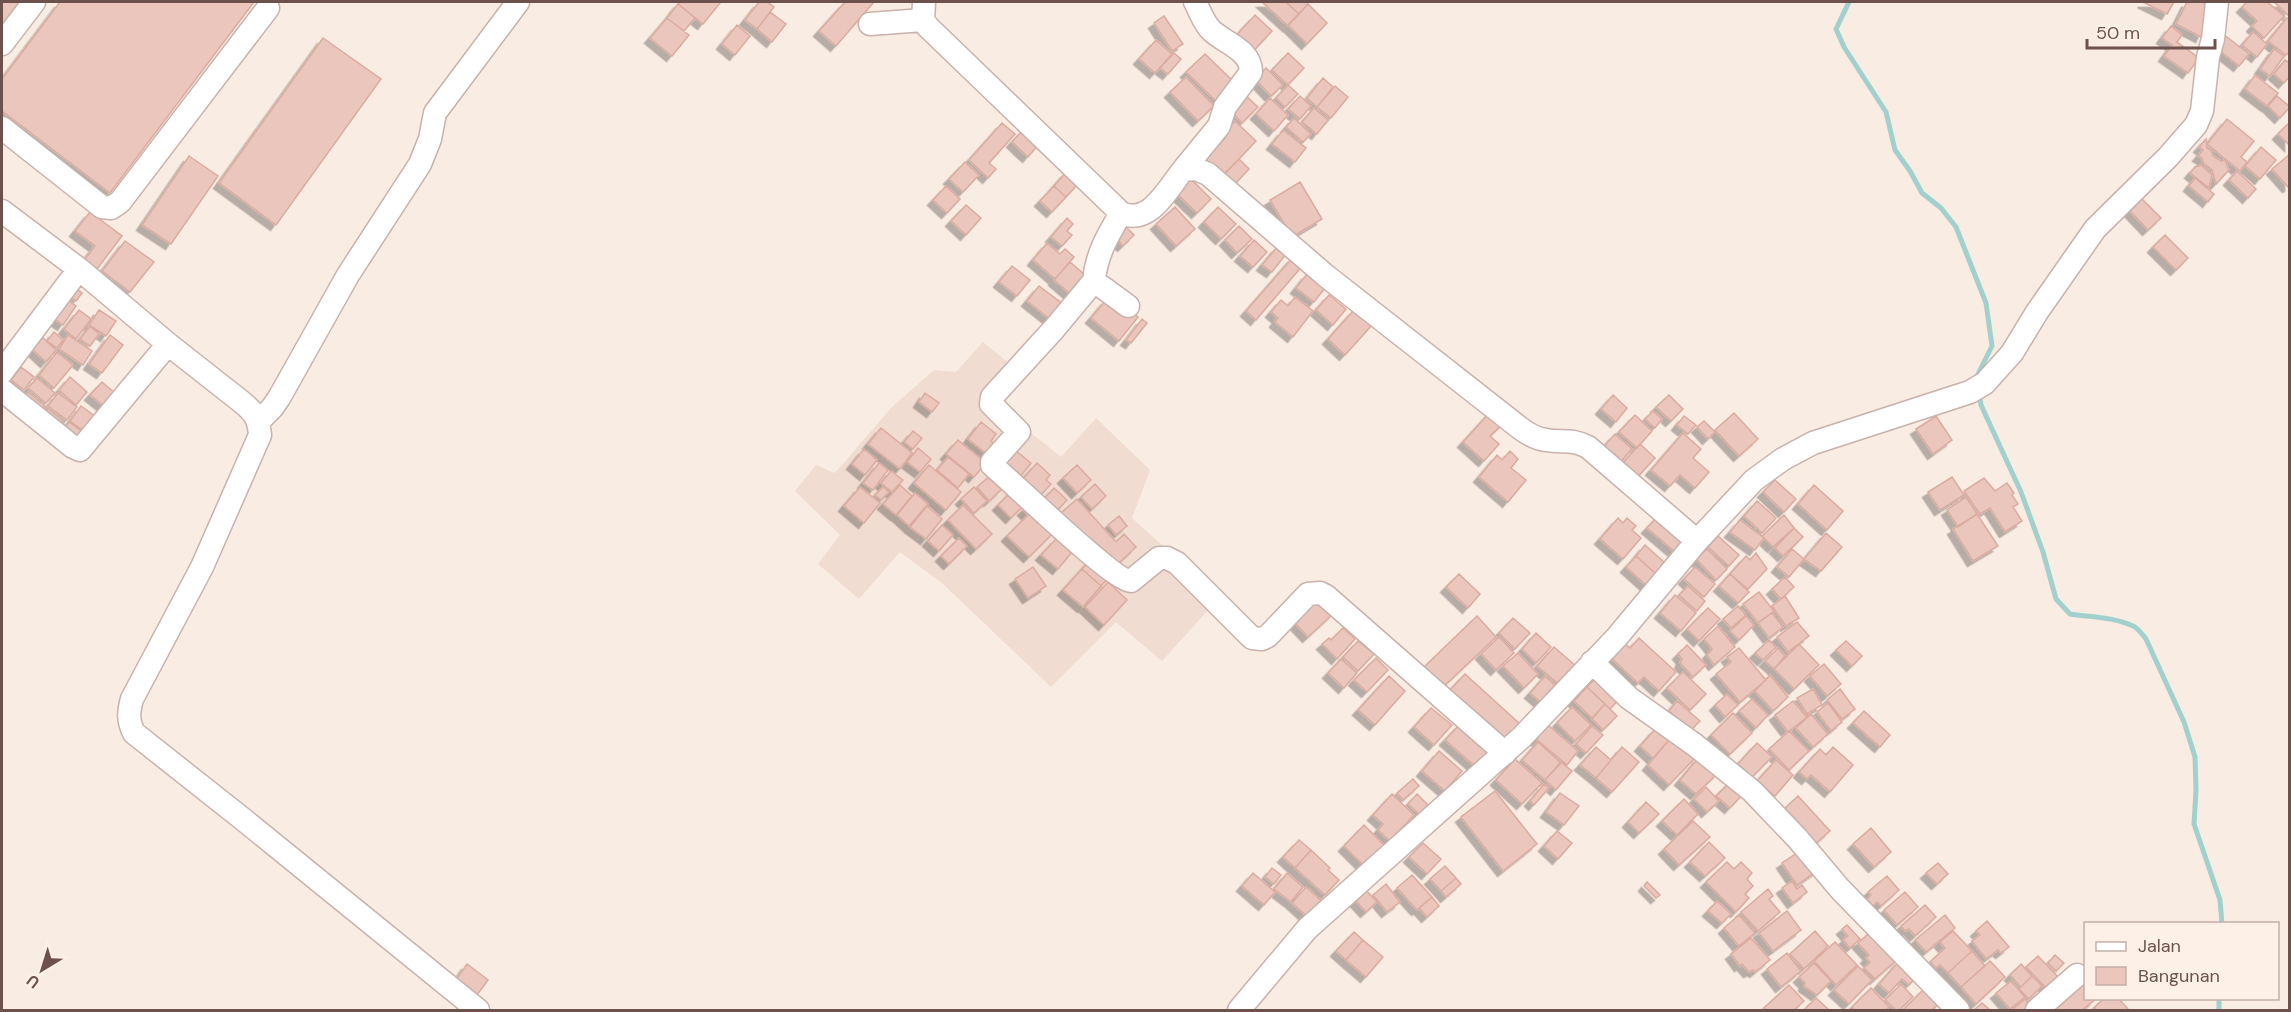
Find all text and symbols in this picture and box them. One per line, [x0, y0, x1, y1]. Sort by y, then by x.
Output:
scale bar [2087, 12, 2214, 50]
text: 50 m [2096, 21, 2140, 45]
legend [2084, 922, 2279, 1000]
text: Jalan [2138, 934, 2181, 958]
north arrow [12, 940, 72, 1000]
text: Bangunan [2138, 964, 2220, 988]
text: U [22, 970, 44, 993]

